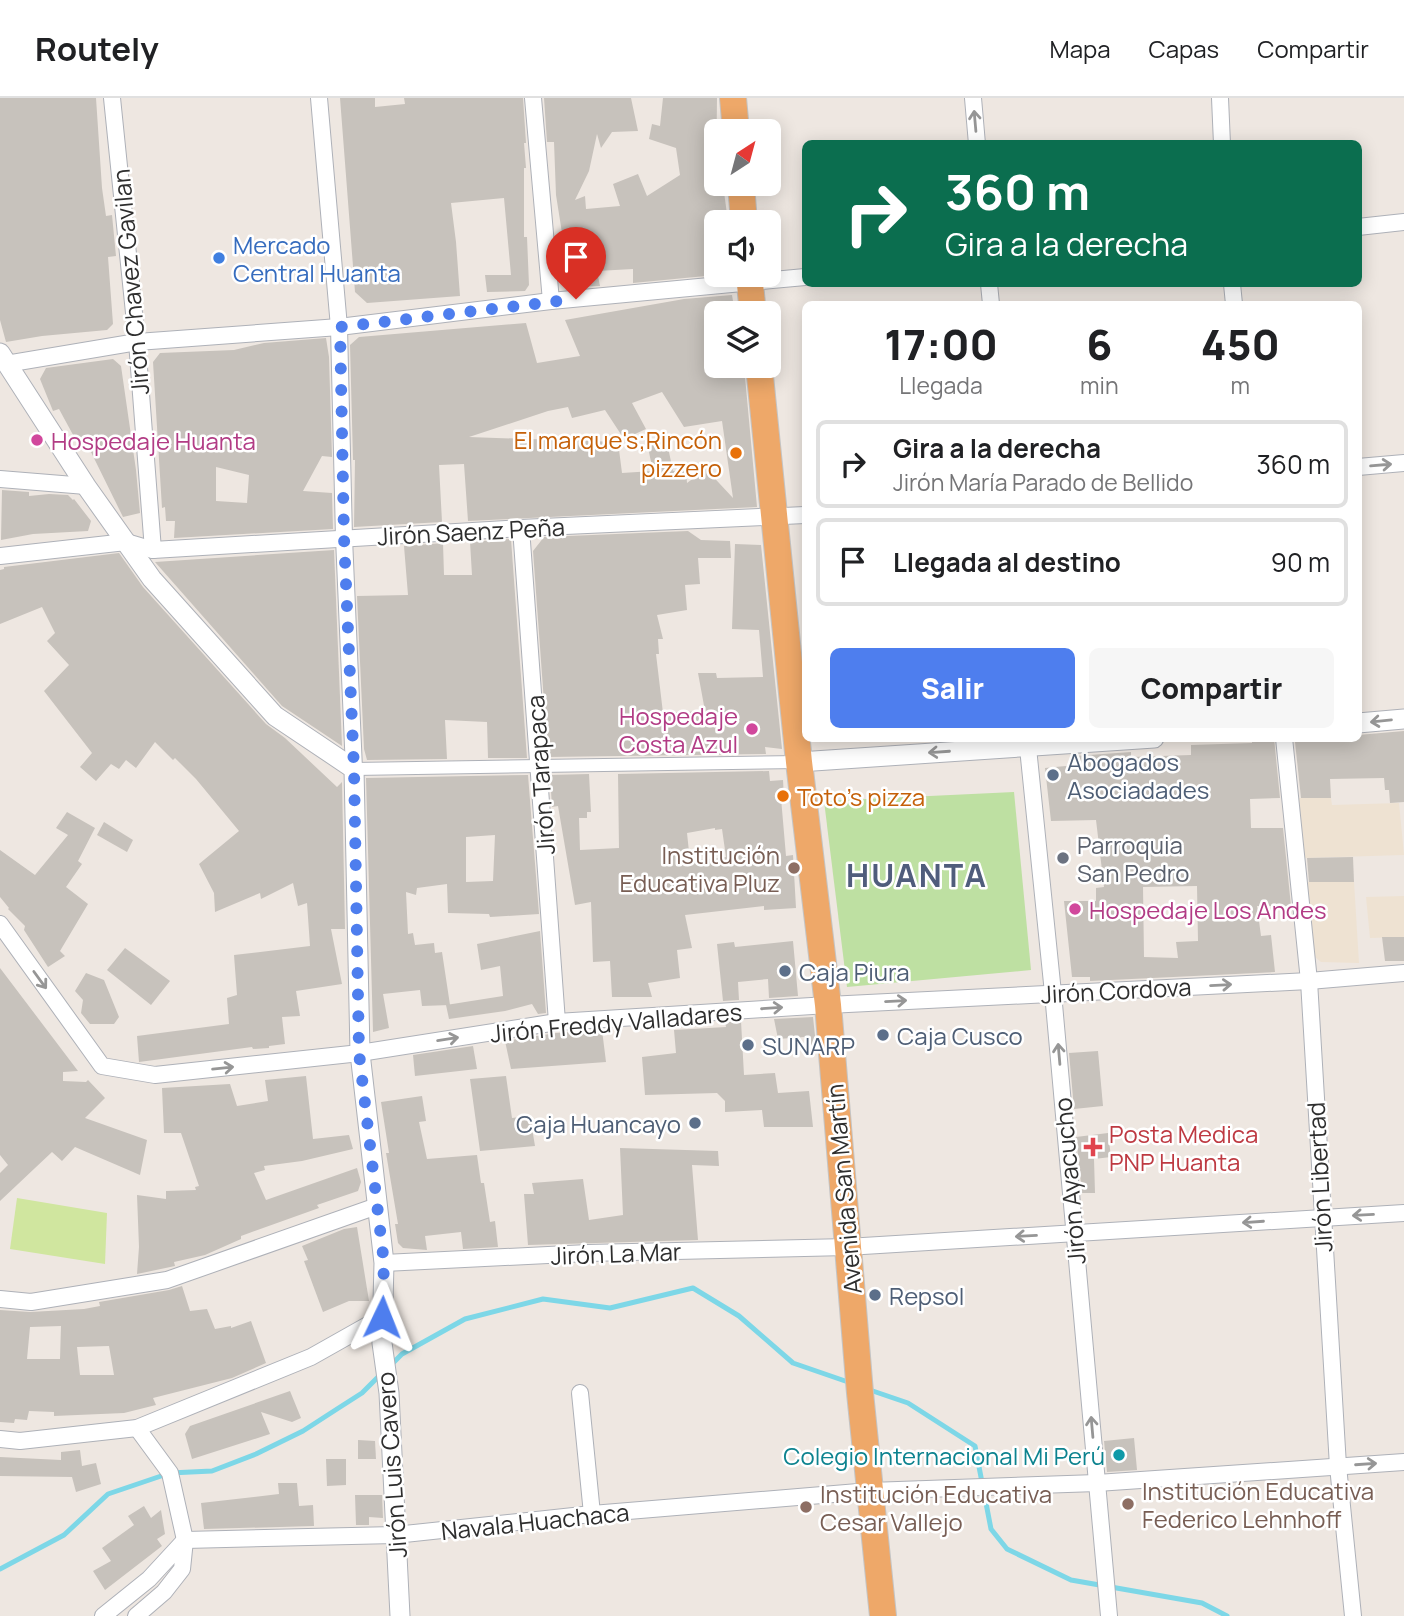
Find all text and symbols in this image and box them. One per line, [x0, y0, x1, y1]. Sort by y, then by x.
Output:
text: Routely [35, 26, 159, 71]
text: Mapa [1050, 32, 1111, 65]
text: Capas [1149, 32, 1219, 65]
text: Compartir [1257, 32, 1369, 65]
one-way arrow [968, 110, 981, 133]
north arrow [704, 119, 780, 196]
map controls [704, 119, 781, 378]
text: 360 m [945, 158, 1090, 225]
street label: Jirón Chavez Gavilan [104, 168, 156, 396]
icon: right [830, 168, 921, 259]
button: sound [704, 210, 781, 287]
text: Gira a la derecha [945, 222, 1188, 266]
pin [546, 227, 606, 299]
place label: Mercado Central Huanta [233, 228, 401, 289]
icon: arrive [557, 238, 595, 276]
marker: Mercado Central Huanta [211, 250, 227, 266]
button: layers [704, 301, 781, 378]
text: 17:00 [884, 315, 998, 373]
text: 6 [1086, 315, 1112, 373]
text: 450 [1201, 315, 1280, 373]
text: Llegada [899, 369, 983, 401]
text: min [1080, 369, 1119, 401]
text: m [1231, 369, 1250, 401]
place label: El marque's;Rincón pizzero [514, 423, 722, 484]
place label: Hospedaje Huanta [51, 424, 256, 457]
text: Gira a la derecha [893, 430, 1101, 466]
marker: Hospedaje Huanta [29, 432, 45, 448]
marker: El marque's;Rincón pizzero [728, 445, 744, 461]
icon: right [834, 445, 872, 483]
text: 360 m [1256, 446, 1330, 482]
one-way arrow [1369, 458, 1392, 471]
text: Jirón María Parado de Bellido [893, 466, 1193, 498]
street label: Jirón Saenz Peña [376, 510, 566, 552]
icon: arrive [834, 543, 872, 581]
text: Llegada al destino [893, 544, 1121, 580]
text: 90 m [1271, 544, 1330, 580]
button: Salir [830, 648, 1075, 728]
button: Compartir [1089, 648, 1334, 728]
street label: Jirón Tarapaca [518, 694, 562, 856]
place label: Hospedaje Costa Azul [619, 699, 738, 760]
one-way arrow [1370, 715, 1393, 728]
marker: Hospedaje Costa Azul [744, 721, 760, 737]
place label: Abogados Asociadades [1067, 745, 1209, 806]
one-way arrow [929, 746, 951, 759]
marker: Abogados Asociadades [1045, 767, 1061, 783]
place label: Toto's pizza [797, 780, 925, 813]
marker: Toto's pizza [775, 788, 791, 804]
place label: Parroquia San Pedro [1077, 828, 1189, 889]
place label: Institución Educativa Pluz [619, 838, 780, 899]
marker: Parroquia San Pedro [1055, 850, 1071, 866]
district label: HUANTA [846, 853, 988, 897]
marker: Institución Educativa Pluz [786, 860, 802, 876]
place label: Hospedaje Los Andes [1089, 893, 1327, 926]
marker: Hospedaje Los Andes [1067, 901, 1083, 917]
place label: Caja Piura [799, 955, 910, 988]
marker: Caja Piura [777, 963, 793, 979]
one-way arrow [33, 970, 47, 989]
street label: Jirón Cordova [1040, 970, 1192, 1010]
one-way arrow [1209, 979, 1232, 992]
street label: Jirón Freddy Valladares [489, 995, 743, 1049]
one-way arrow [884, 995, 907, 1008]
one-way arrow [760, 1002, 783, 1015]
place label: Caja Cusco [897, 1019, 1023, 1052]
marker: Caja Cusco [875, 1027, 891, 1043]
place label: SUNARP [762, 1029, 855, 1062]
one-way arrow [436, 1032, 459, 1045]
marker: SUNARP [740, 1037, 756, 1053]
one-way arrow [1052, 1043, 1065, 1066]
one-way arrow [211, 1061, 233, 1074]
street label: Avenida San Martín [817, 1083, 869, 1295]
street label: Jirón Ayacucho [1045, 1096, 1093, 1266]
street label: Jirón Libertad [1299, 1101, 1339, 1253]
place label: Caja Huancayo [516, 1107, 681, 1140]
marker: Caja Huancayo [687, 1115, 703, 1131]
place label: Posta Medica PNP Huanta [1109, 1117, 1258, 1178]
marker: Posta Medica PNP Huanta [1083, 1137, 1103, 1157]
one-way arrow [1351, 1209, 1374, 1222]
one-way arrow [1242, 1216, 1265, 1229]
one-way arrow [1015, 1230, 1038, 1243]
street label: Jirón La Mar [550, 1234, 682, 1272]
place label: Repsol [889, 1279, 964, 1312]
position arrow [345, 1280, 419, 1354]
marker: Repsol [867, 1287, 883, 1303]
street label: Jirón Luis Cavero [368, 1371, 414, 1559]
one-way arrow [1085, 1416, 1098, 1439]
place label: Colegio Internacional Mi Perú [783, 1439, 1105, 1472]
marker: Colegio Internacional Mi Perú [1111, 1447, 1127, 1463]
one-way arrow [1354, 1457, 1377, 1470]
place label: Institución Educativa Federico Lehnhoff [1142, 1474, 1374, 1535]
place label: Institución Educativa Cesar Vallejo [820, 1477, 1052, 1538]
street label: Navala Huachaca [439, 1495, 631, 1547]
marker: Institución Educativa Federico Lehnhoff [1120, 1496, 1136, 1512]
marker: Institución Educativa Cesar Vallejo [798, 1499, 814, 1515]

